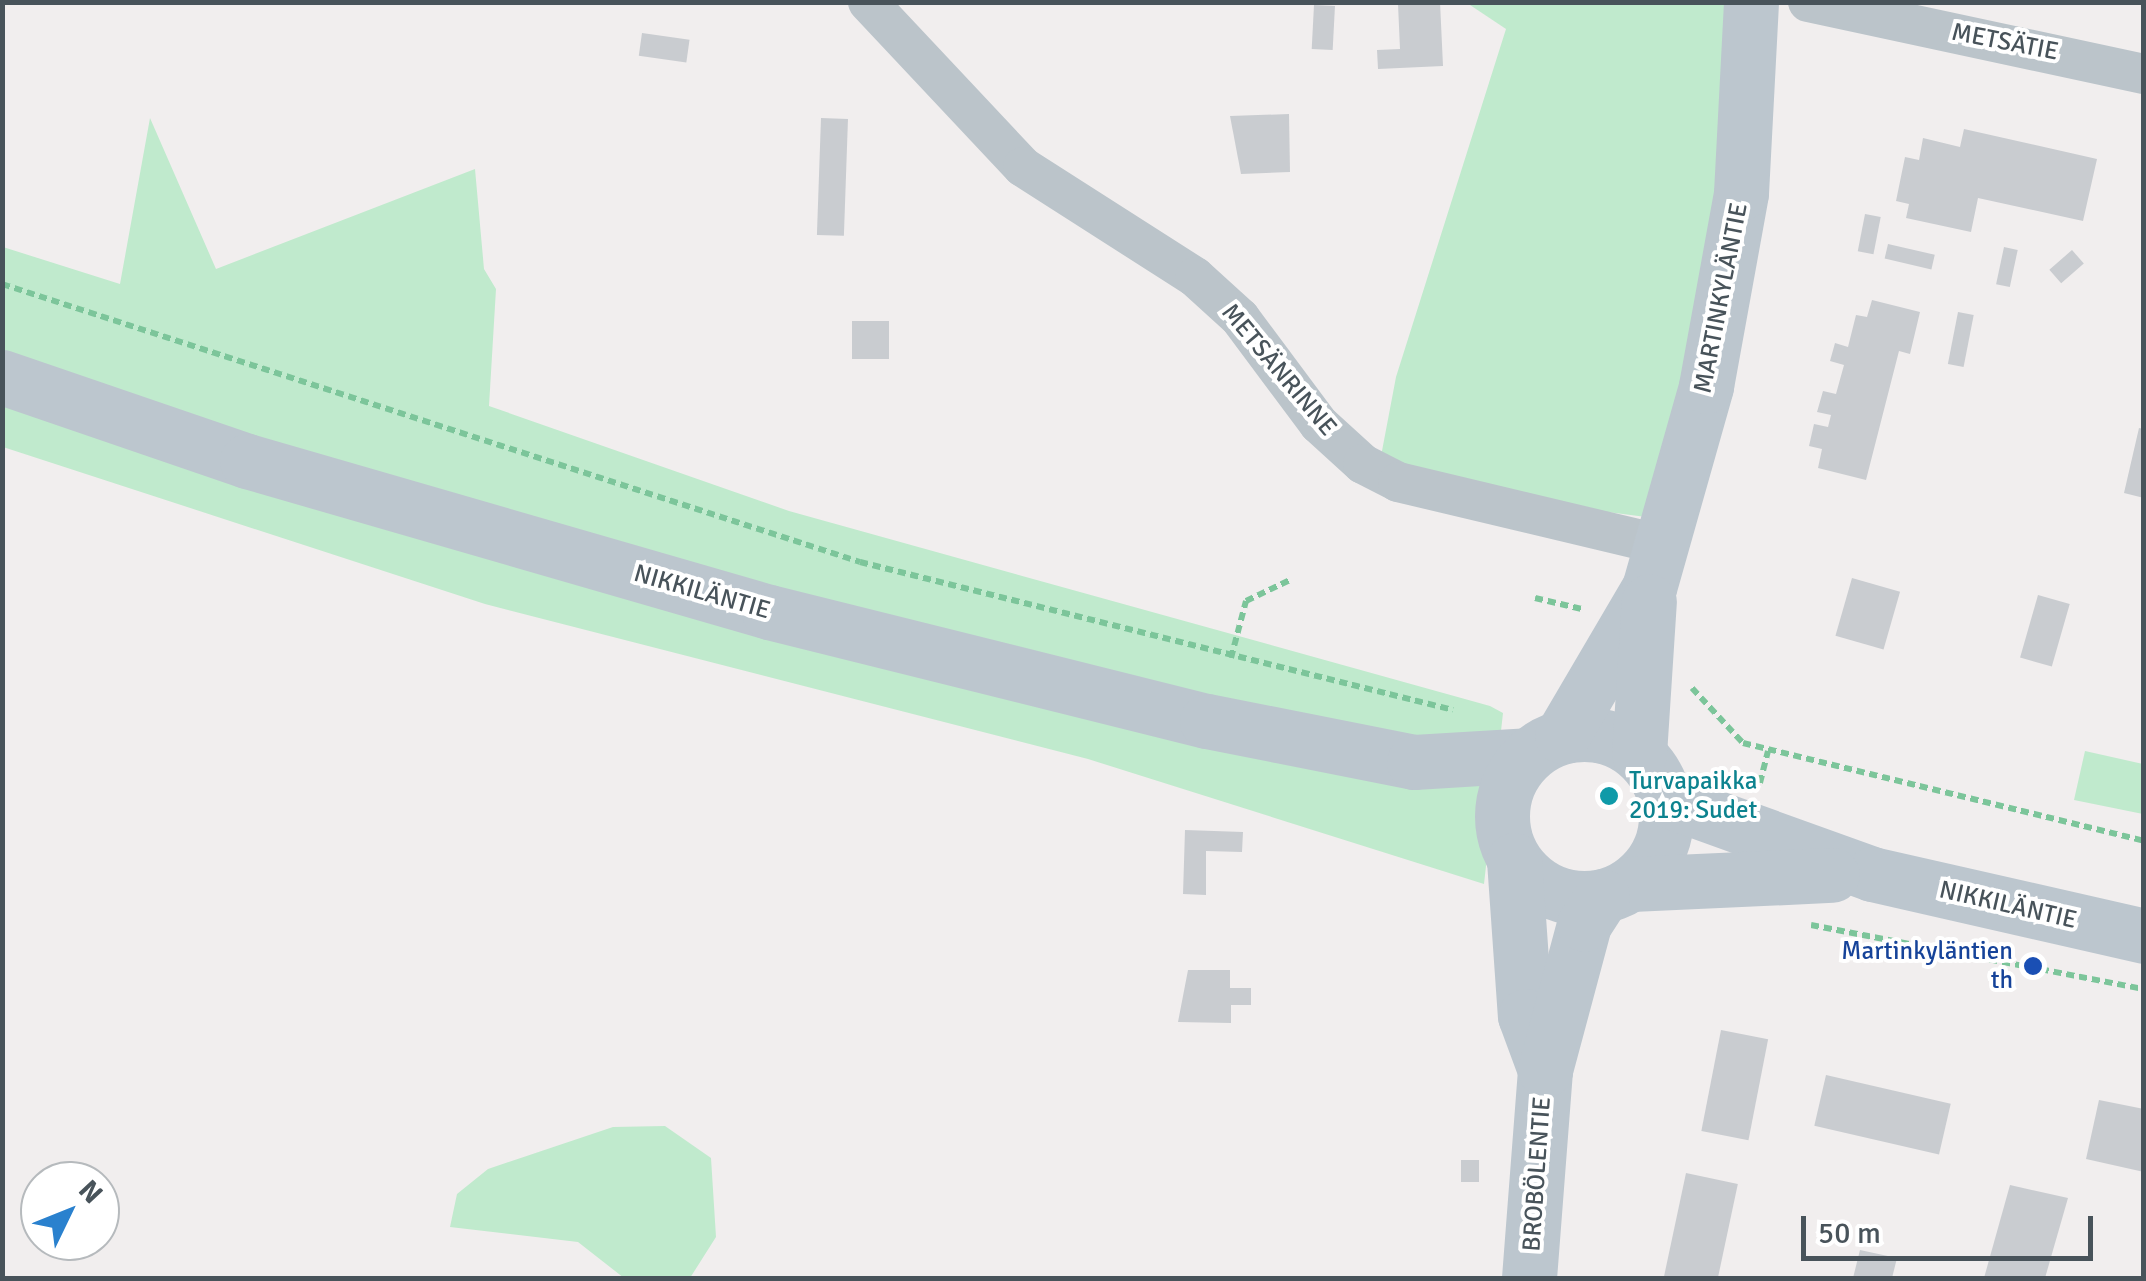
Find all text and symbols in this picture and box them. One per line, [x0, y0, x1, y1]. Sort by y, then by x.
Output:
street label: METSÄTIE [1949, 17, 2061, 67]
street label: MARTINKYLÄNTIE [1688, 200, 1754, 396]
street label: METSÄNRINNE [1215, 298, 1343, 442]
street label: NIKKILÄNTIE [630, 558, 774, 626]
place label: Turvapaikka 2019: Sudet [1629, 767, 1757, 826]
marker: Turvapaikka 2019: Sudet [1598, 785, 1620, 807]
street label: NIKKILÄNTIE [1936, 875, 2080, 935]
place label: Martinkyläntien th [1841, 937, 2013, 996]
marker: Martinkyläntien th [2022, 955, 2044, 977]
street label: BROBÖLENTIE [1517, 1095, 1557, 1253]
north arrow [20, 1161, 120, 1261]
text: N [71, 1173, 110, 1211]
scale bar [1806, 1196, 2098, 1258]
text: 50 m [1818, 1215, 1881, 1252]

